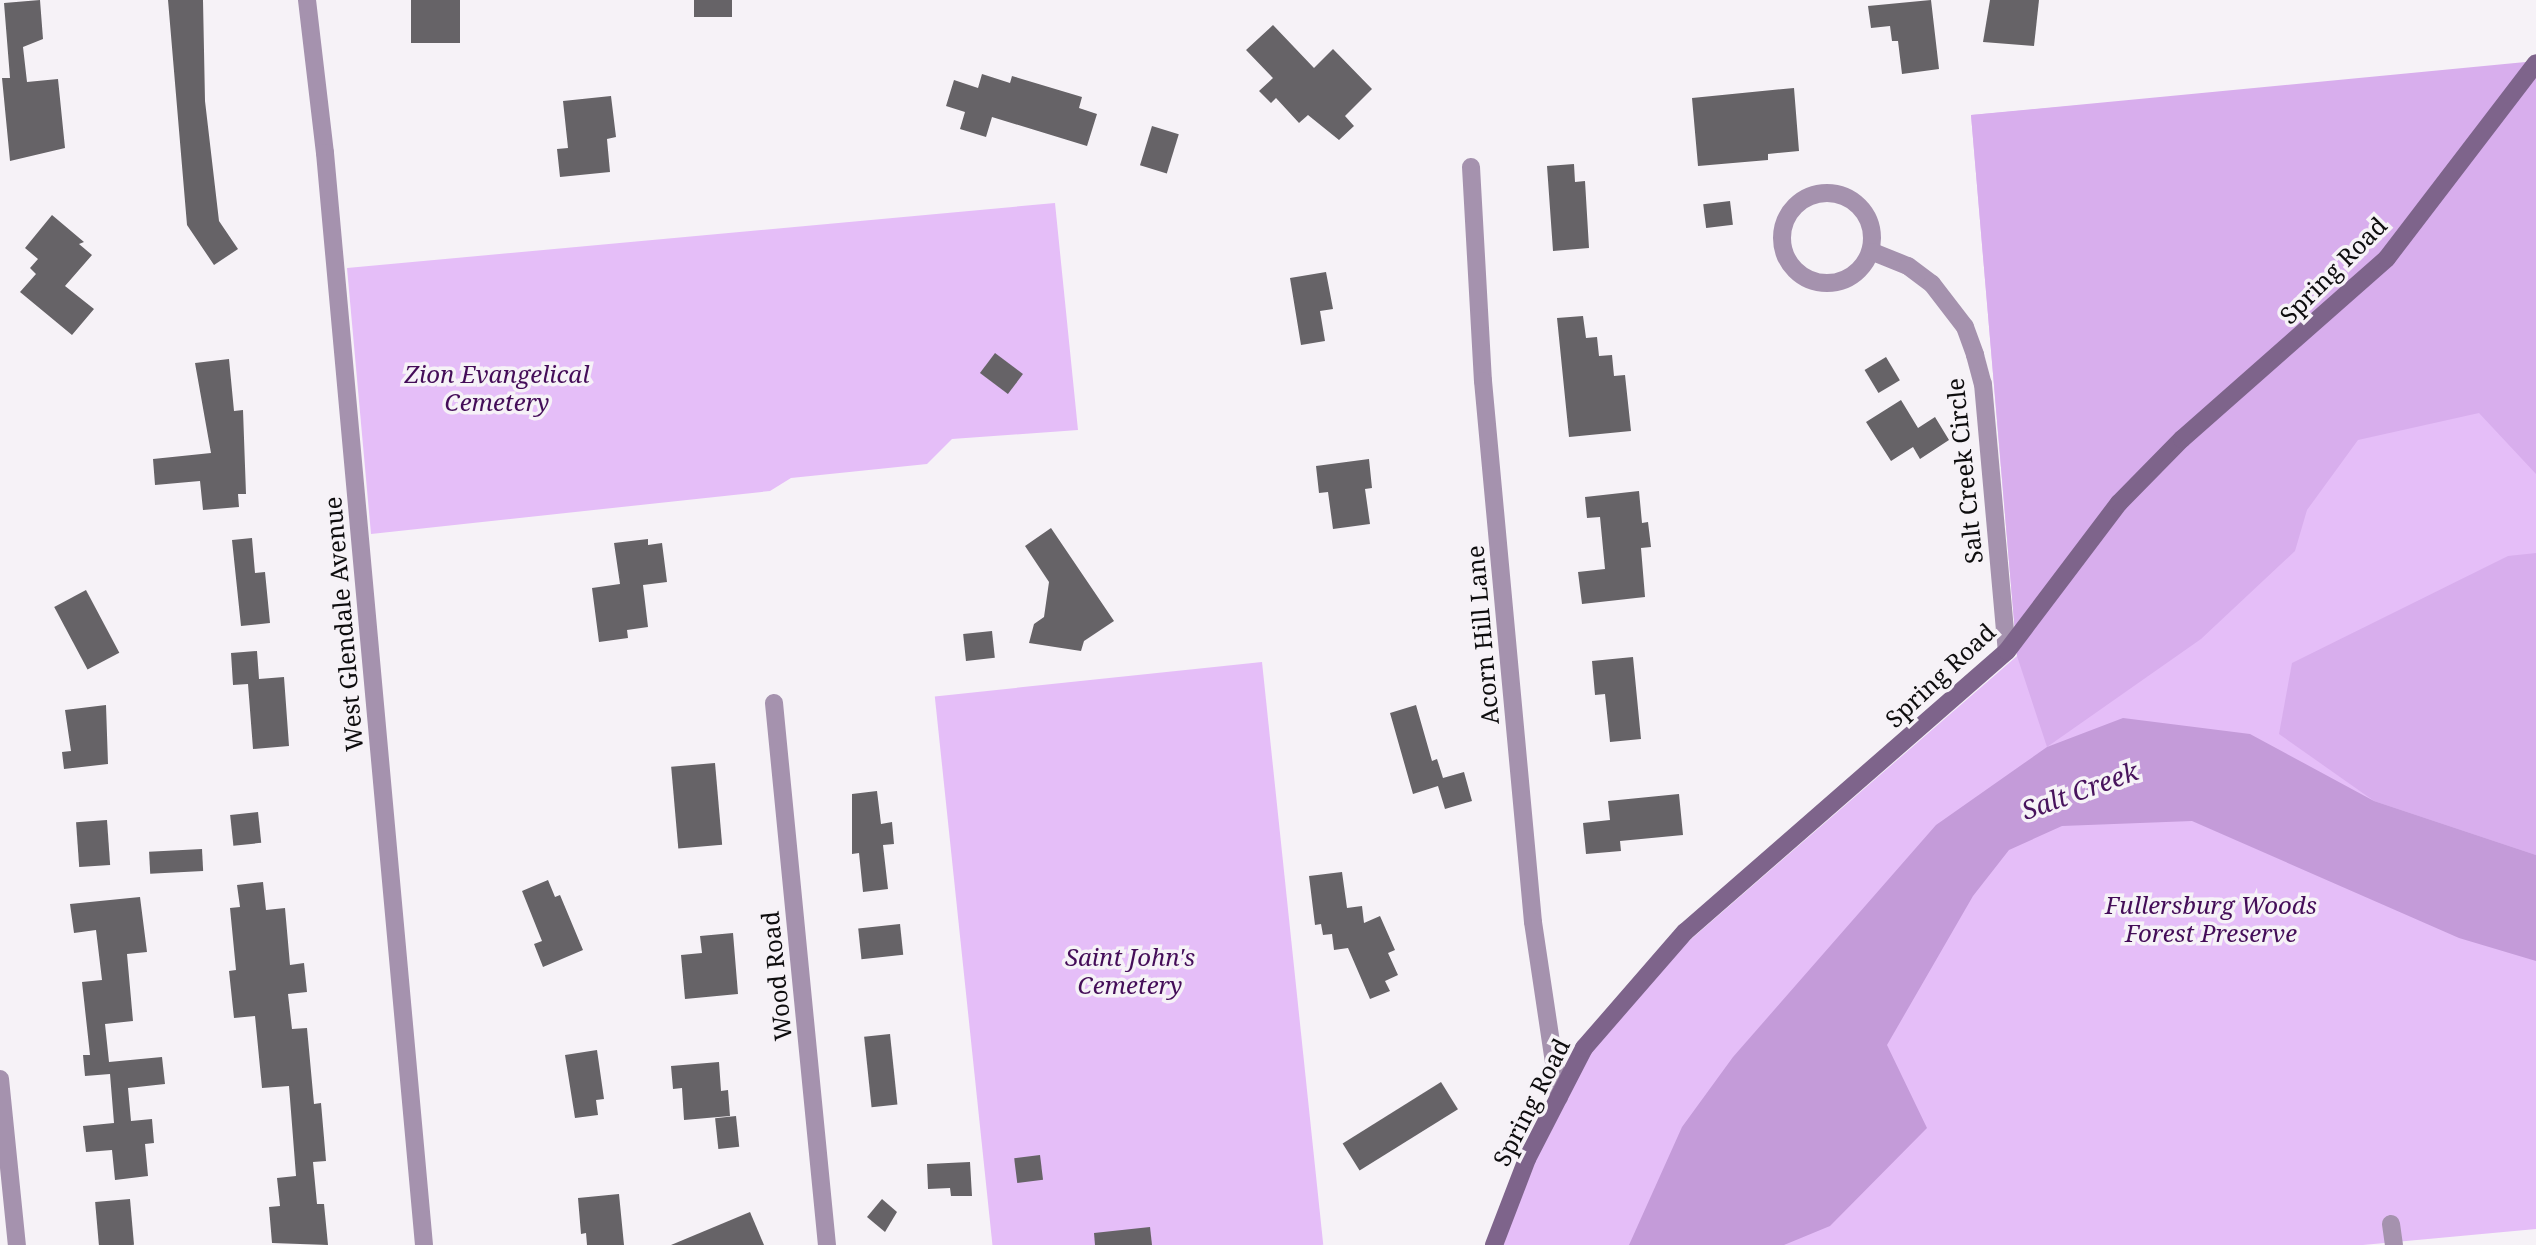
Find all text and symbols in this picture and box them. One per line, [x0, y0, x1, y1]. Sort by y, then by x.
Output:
street label: Spring Road [2274, 211, 2392, 329]
park label: Zion Evangelical Cemetery [405, 360, 589, 416]
street label: Salt Creek Circle [1940, 377, 1988, 565]
street label: West Glendale Avenue [318, 495, 368, 753]
street label: Acorn Hill Lane [1460, 544, 1504, 726]
street label: Spring Road [1879, 617, 2001, 733]
water label: Salt Creek [2017, 756, 2143, 826]
park label: Fullersburg Woods Forest Preserve [2105, 891, 2317, 947]
street label: Wood Road [755, 910, 797, 1042]
park label: Saint John's Cemetery [1065, 943, 1195, 999]
street label: Spring Road [1487, 1033, 1575, 1171]

